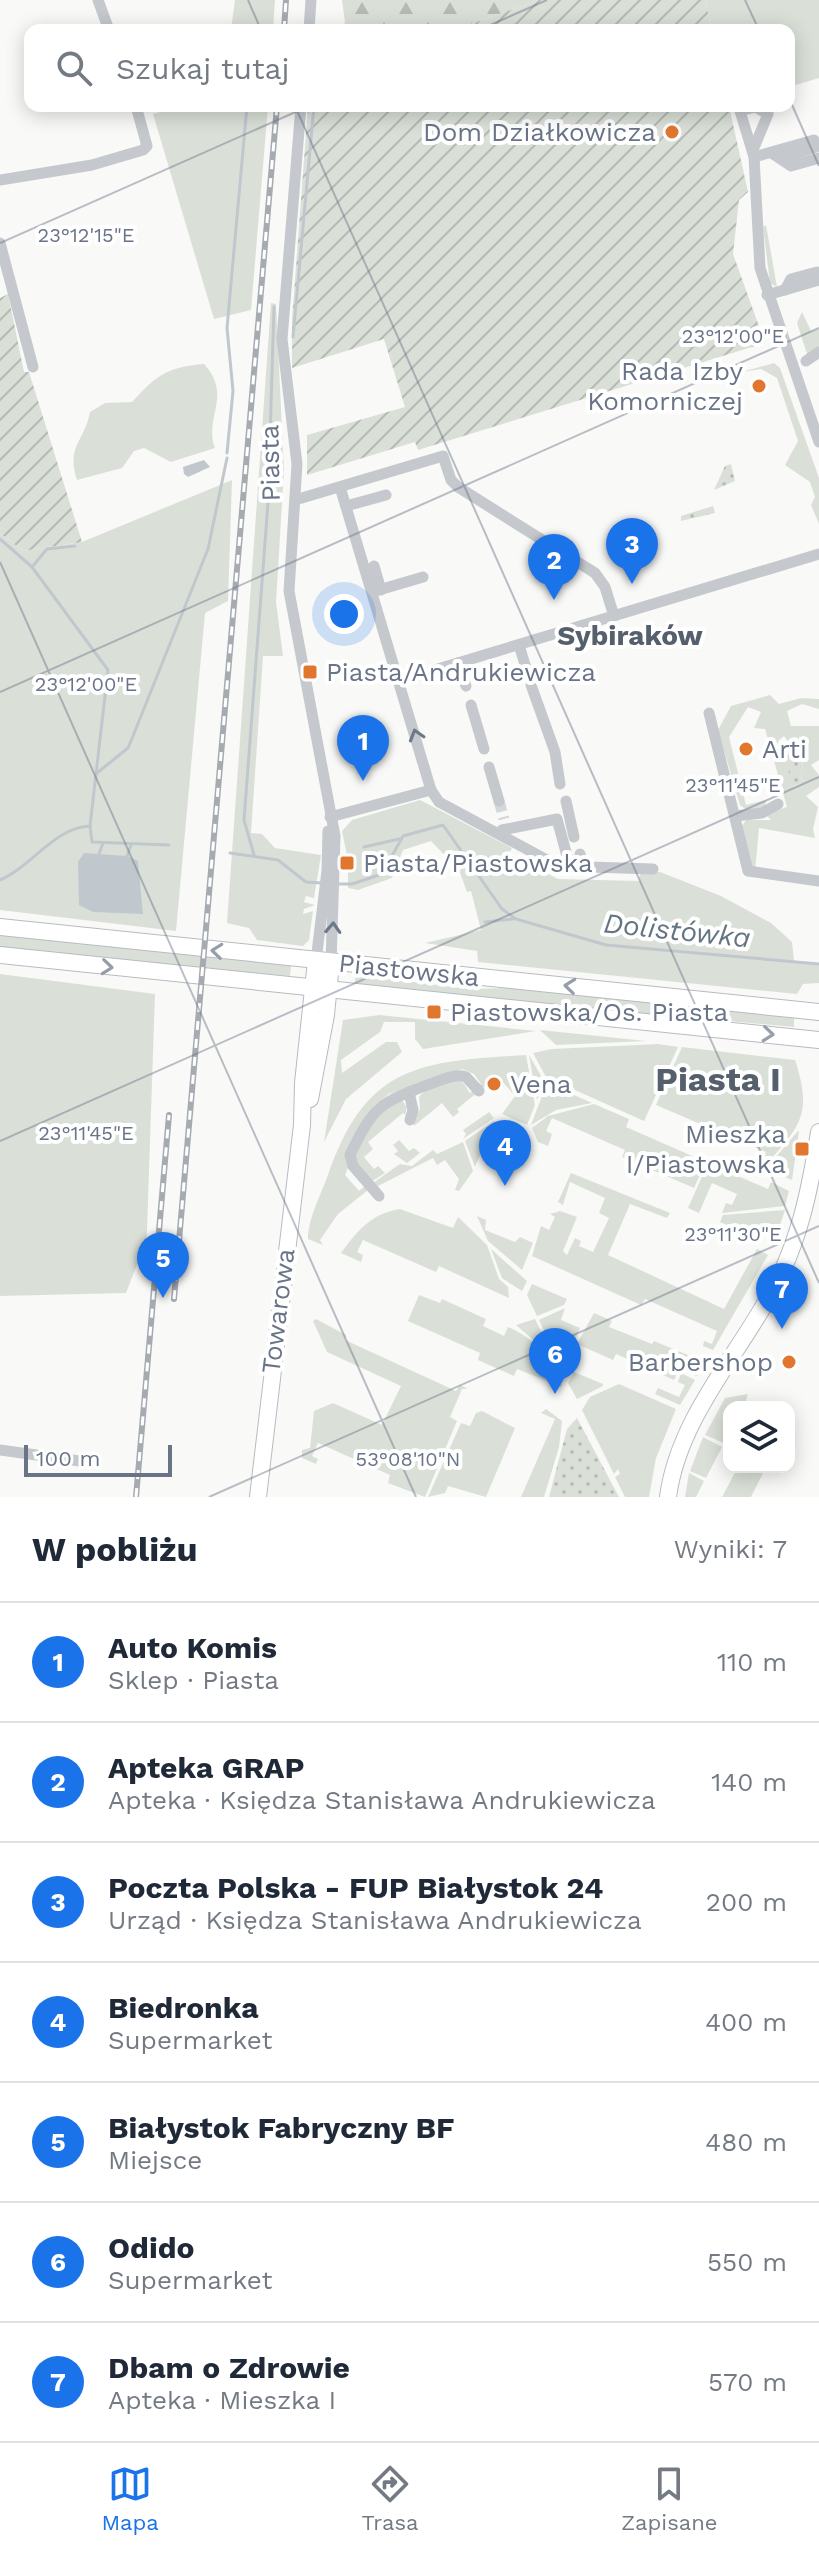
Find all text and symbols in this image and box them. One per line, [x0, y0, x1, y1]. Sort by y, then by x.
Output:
search box [24, 24, 795, 112]
icon: search [52, 46, 96, 90]
text: Szukaj tutaj [116, 51, 290, 86]
place label: Dom Działkowicza [423, 117, 656, 147]
marker: Dom Działkowicza [663, 123, 681, 141]
text: 23°12'15"E [38, 223, 134, 247]
text: 23°12'00"E [682, 324, 784, 348]
place label: Rada Izby Komorniczej [587, 356, 744, 416]
marker: Rada Izby Komorniczej [750, 377, 768, 395]
street label: Piasta [254, 424, 286, 502]
pin: 3 [606, 518, 658, 584]
pin: 2 [528, 534, 580, 600]
your location [324, 594, 364, 634]
district label: Sybiraków [557, 619, 704, 652]
place label: Piasta/Andrukiewicza [326, 657, 596, 687]
marker: Piasta/Andrukiewicza [301, 663, 319, 681]
text: 23°12'00"E [35, 672, 137, 696]
pin: 1 [337, 715, 389, 781]
one-way arrow [409, 729, 425, 743]
place label: Arti [762, 734, 807, 764]
marker: Arti [737, 740, 755, 758]
text: 23°11'45"E [685, 773, 781, 797]
place label: Piasta/Piastowska [363, 848, 593, 878]
marker: Piasta/Piastowska [338, 854, 356, 872]
water label: Dolistówka [602, 906, 752, 955]
one-way arrow [324, 921, 341, 934]
one-way arrow [210, 943, 223, 960]
street label: Piastowska [337, 948, 481, 992]
one-way arrow [101, 959, 114, 976]
one-way arrow [563, 978, 576, 995]
place label: Piastowska/Os. Piasta [450, 997, 728, 1027]
marker: Piastowska/Os. Piasta [425, 1003, 443, 1021]
one-way arrow [761, 1025, 774, 1042]
district label: Piasta I [655, 1059, 781, 1099]
place label: Vena [510, 1069, 572, 1099]
marker: Vena [485, 1075, 503, 1093]
place label: Mieszka I/Piastowska [626, 1119, 786, 1179]
pin: 4 [479, 1120, 531, 1186]
text: 23°11'45"E [38, 1121, 134, 1145]
marker: Mieszka I/Piastowska [793, 1140, 811, 1158]
text: 23°11'30"E [684, 1222, 782, 1246]
pin: 5 [137, 1232, 189, 1298]
street label: Towarowa [255, 1246, 301, 1375]
pin: 7 [756, 1263, 808, 1329]
pin: 6 [529, 1328, 581, 1394]
place label: Barbershop [628, 1347, 773, 1377]
marker: Barbershop [780, 1353, 798, 1371]
map controls [723, 1401, 795, 1473]
button: layers [723, 1401, 795, 1473]
scale bar [24, 1441, 172, 1477]
text: 100 m [36, 1446, 100, 1471]
text: 53°08'10"N [356, 1447, 460, 1471]
text: W pobliżu [32, 1529, 198, 1569]
text: Wyniki: 7 [674, 1534, 787, 1564]
text: Auto Komis [108, 1630, 277, 1665]
text: 1 [52, 1647, 64, 1677]
text: 110 m [717, 1647, 787, 1677]
text: Sklep · Piasta [108, 1665, 279, 1695]
text: Apteka GRAP [108, 1750, 304, 1785]
text: 2 [50, 1767, 66, 1797]
text: 140 m [711, 1767, 787, 1797]
text: Apteka · Księdza Stanisława Andrukiewicza [108, 1785, 656, 1815]
text: Poczta Polska - FUP Białystok 24 [108, 1870, 603, 1905]
text: 3 [50, 1887, 66, 1917]
text: 200 m [706, 1887, 787, 1917]
text: Urząd · Księdza Stanisława Andrukiewicza [108, 1905, 642, 1935]
text: Biedronka [108, 1990, 259, 2025]
text: 4 [50, 2007, 66, 2037]
text: 400 m [705, 2007, 787, 2037]
text: Supermarket [108, 2025, 272, 2055]
text: Białystok Fabryczny BF [108, 2110, 454, 2145]
text: 5 [50, 2127, 66, 2157]
text: 480 m [705, 2127, 787, 2157]
text: Miejsce [108, 2145, 202, 2175]
text: Odido [108, 2230, 194, 2265]
text: 6 [50, 2247, 66, 2277]
text: 550 m [707, 2247, 787, 2277]
text: Supermarket [108, 2265, 272, 2295]
text: Dbam o Zdrowie [108, 2350, 350, 2385]
text: 7 [50, 2367, 66, 2397]
text: 570 m [708, 2367, 787, 2397]
text: Apteka · Mieszka I [108, 2385, 336, 2415]
tab: Mapa [101, 2462, 159, 2535]
tab: Trasa [362, 2462, 418, 2535]
tab: Zapisane [621, 2462, 718, 2535]

